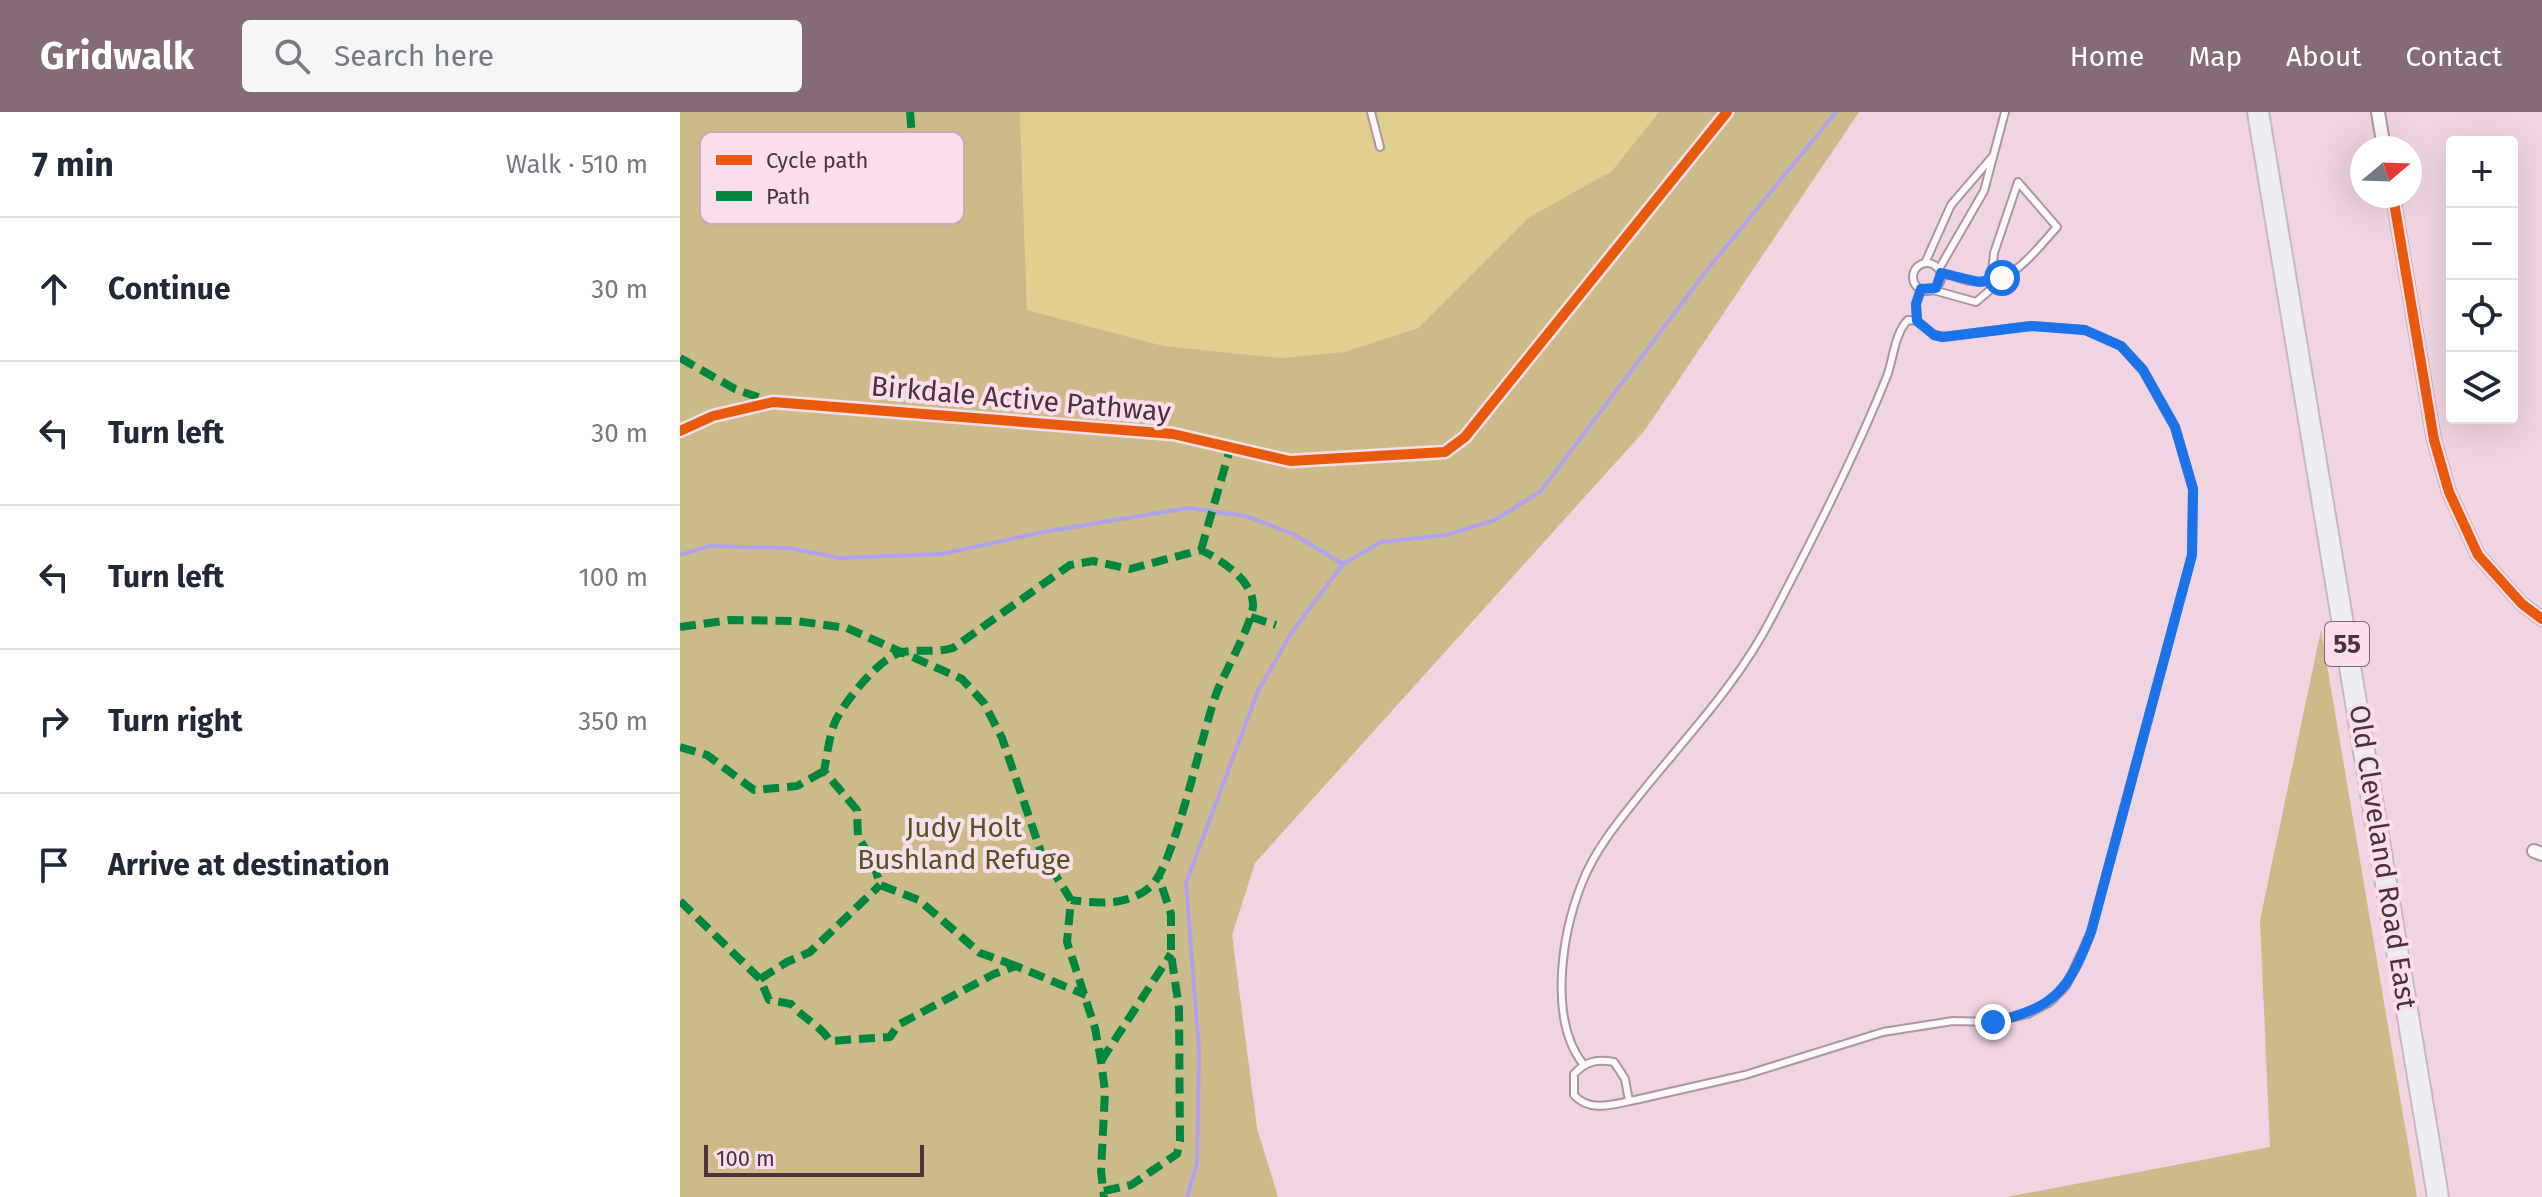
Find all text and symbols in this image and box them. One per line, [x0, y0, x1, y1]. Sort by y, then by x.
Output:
search box [242, 20, 802, 92]
text: Gridwalk [40, 33, 194, 79]
icon: search [270, 34, 314, 78]
text: Search here [334, 38, 494, 74]
text: Home [2070, 40, 2144, 73]
text: Map [2188, 40, 2242, 73]
text: About [2286, 40, 2361, 73]
text: Contact [2405, 40, 2502, 73]
legend [700, 132, 964, 224]
north arrow [2350, 136, 2422, 208]
map controls [2446, 136, 2518, 424]
button: + [2446, 136, 2518, 208]
text: 7 min [32, 144, 114, 185]
text: Cycle path [766, 147, 868, 174]
text: Walk · 510 m [506, 149, 648, 180]
text: Path [766, 183, 810, 210]
button: − [2446, 208, 2518, 280]
route start [1984, 260, 2020, 296]
icon: ahead [32, 267, 76, 311]
text: Continue [108, 271, 231, 307]
text: 30 m [591, 274, 648, 305]
button: locate [2446, 280, 2518, 352]
button: layers [2446, 352, 2518, 424]
street label: Birkdale Active Pathway [870, 369, 1173, 429]
icon: left [32, 411, 76, 455]
text: Turn left [108, 415, 224, 451]
text: 30 m [591, 418, 648, 449]
icon: left [32, 555, 76, 599]
text: Turn left [108, 559, 224, 595]
text: 100 m [579, 562, 648, 593]
road number: 55 [2325, 622, 2369, 666]
icon: right [32, 699, 76, 743]
street label: Old Cleveland Road East [2343, 702, 2424, 1012]
text: Turn right [108, 703, 243, 739]
text: 350 m [578, 706, 648, 737]
park label: Judy Holt Bushland Refuge [857, 811, 1071, 876]
icon: arrive [32, 843, 76, 887]
text: Arrive at destination [108, 847, 390, 883]
route end [1975, 1004, 2011, 1040]
scale bar [704, 1141, 924, 1177]
text: 100 m [716, 1145, 775, 1172]

